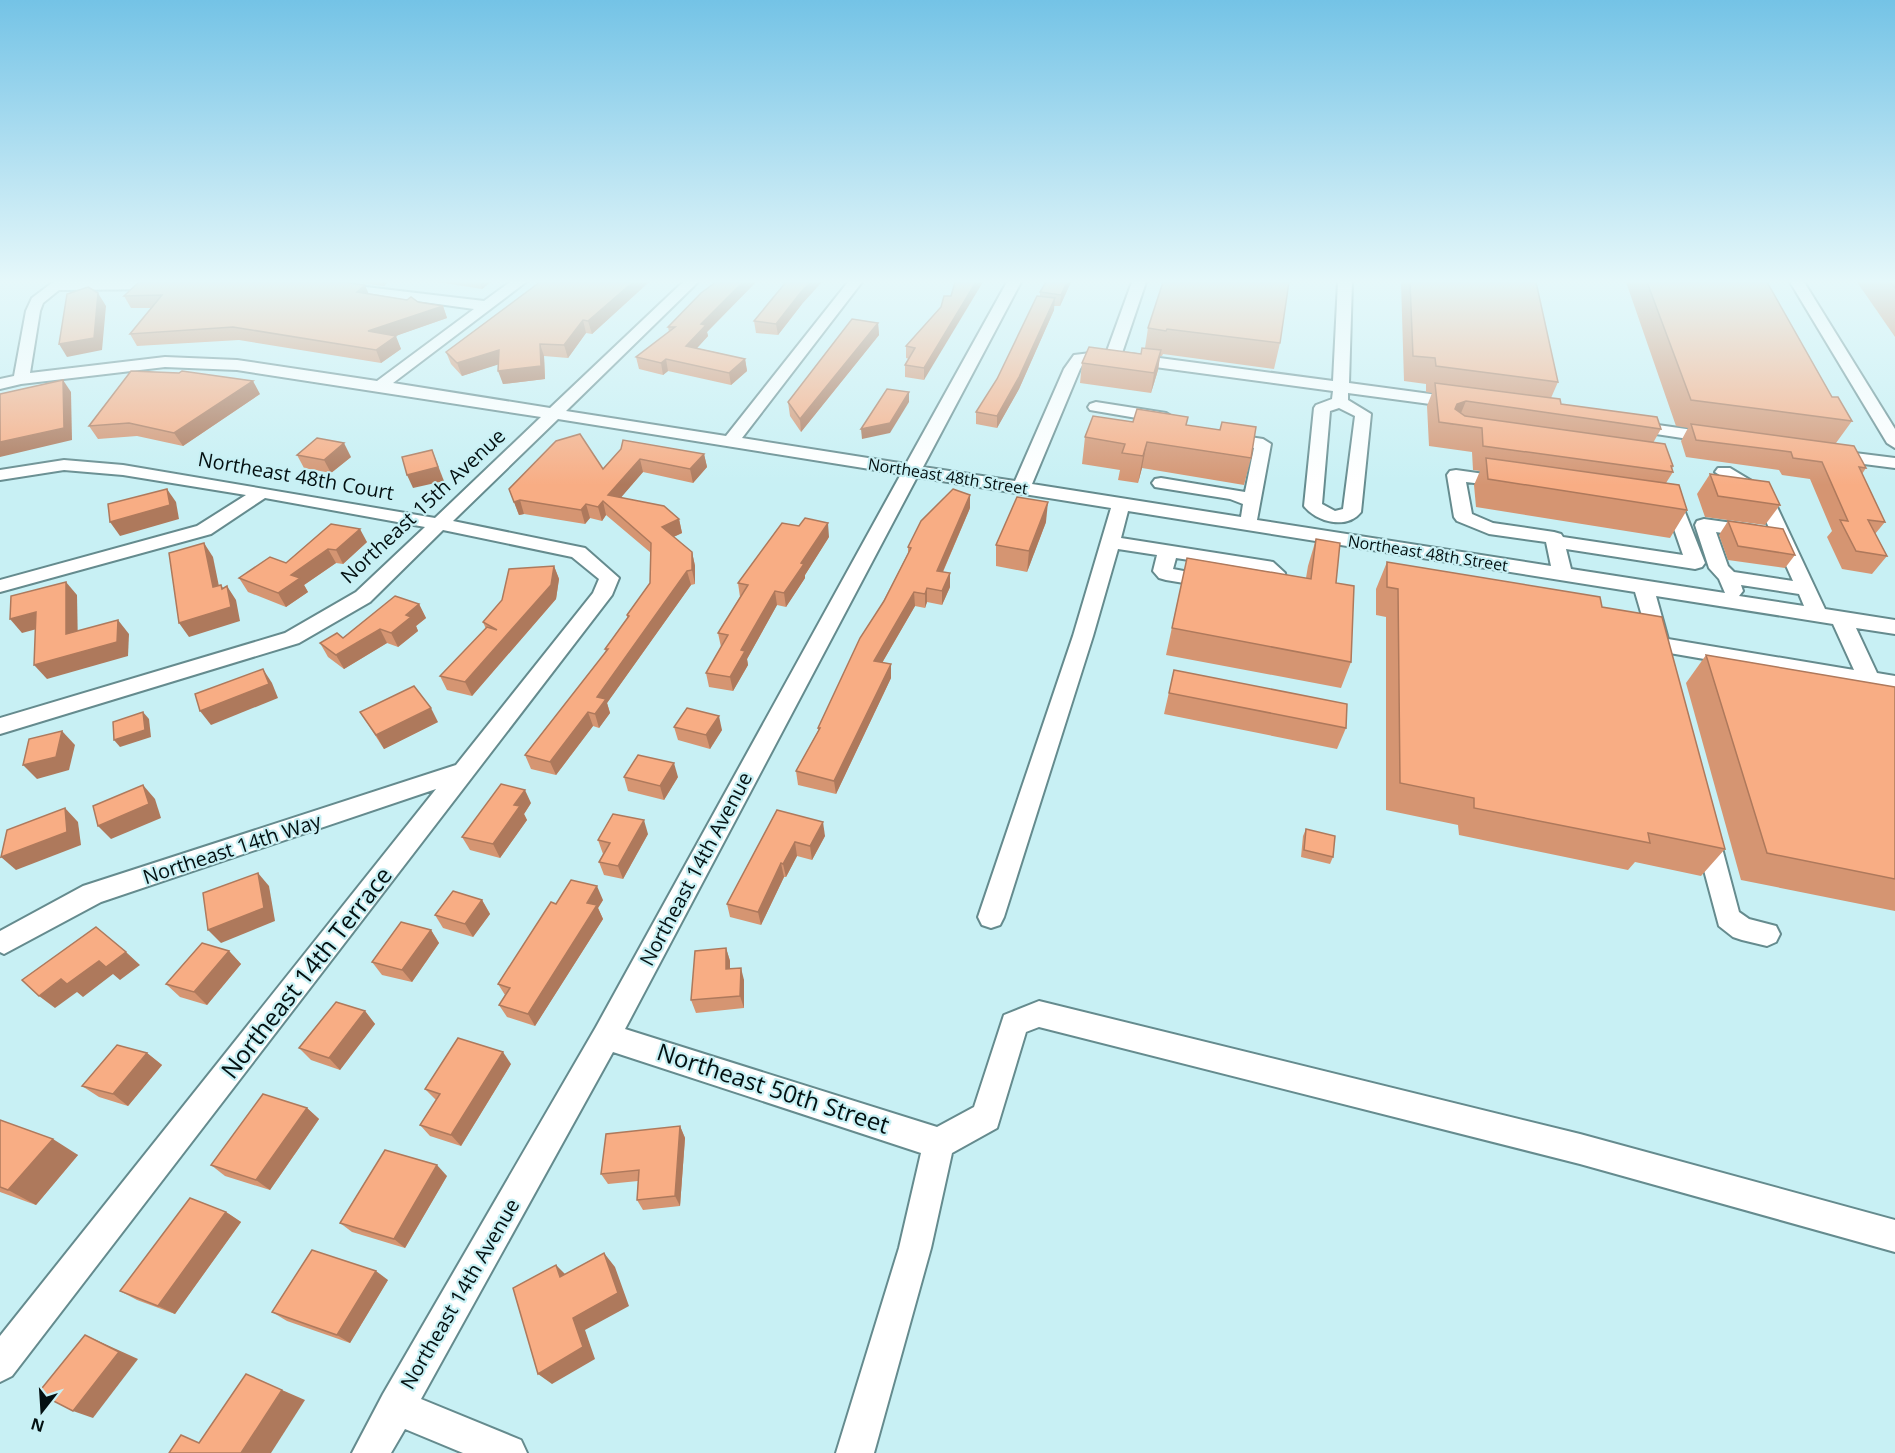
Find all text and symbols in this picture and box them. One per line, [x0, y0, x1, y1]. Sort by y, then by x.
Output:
street label: Northeast 15th Avenue [334, 422, 511, 589]
street label: Northeast 48th Court [196, 445, 396, 506]
street label: Northeast 48th Street [866, 452, 1030, 500]
street label: Northeast 48th Street [1346, 529, 1510, 577]
street label: Northeast 14th Avenue [633, 767, 758, 970]
street label: Northeast 14th Way [139, 807, 325, 890]
street label: Northeast 14th Terrace [213, 859, 399, 1085]
street label: Northeast 50th Street [653, 1034, 894, 1141]
street label: Northeast 14th Avenue [394, 1193, 525, 1394]
north arrow [12, 1381, 72, 1441]
text: N [28, 1413, 47, 1438]

